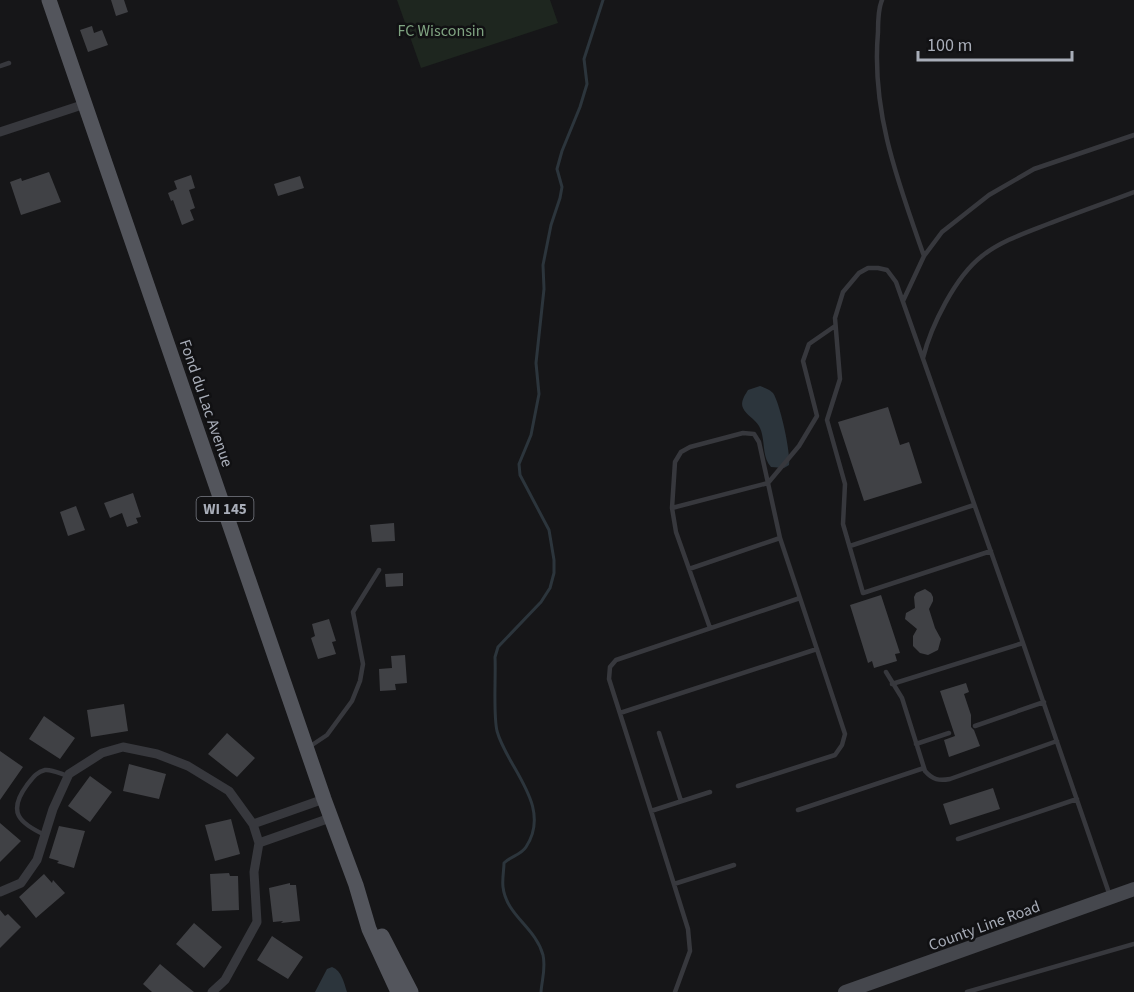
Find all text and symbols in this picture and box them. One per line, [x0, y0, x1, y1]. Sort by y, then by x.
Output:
park label: FC Wisconsin [397, 20, 485, 42]
scale bar [918, 24, 1072, 62]
text: 100 m [927, 33, 972, 58]
street label: Fond du Lac Avenue [174, 337, 238, 470]
road number: WI 145 [196, 497, 254, 521]
street label: County Line Road [925, 896, 1043, 956]

